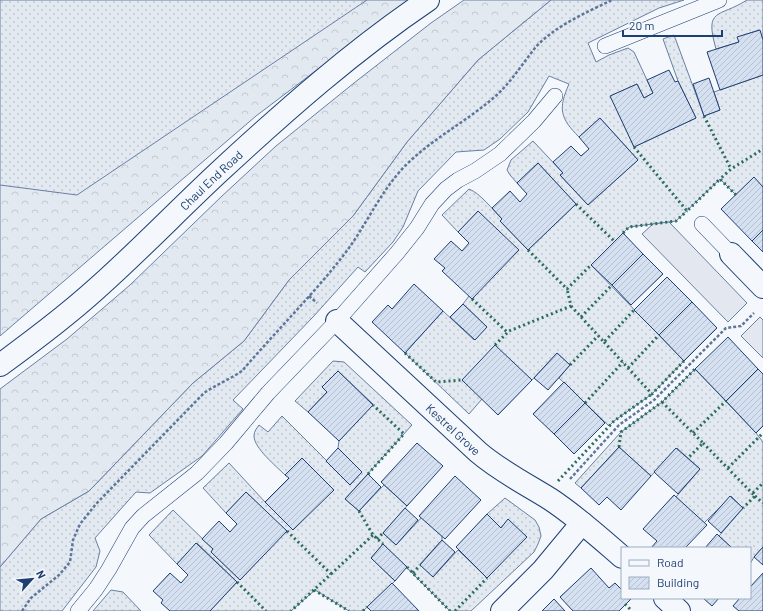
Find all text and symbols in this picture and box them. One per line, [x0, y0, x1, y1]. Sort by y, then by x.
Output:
scale bar [623, 12, 722, 38]
text: 20 m [629, 18, 655, 32]
street label: Chaul End Road [177, 147, 245, 213]
street label: Kestrel Grove [423, 400, 484, 458]
legend [621, 547, 751, 599]
text: Road [657, 555, 684, 569]
north arrow [12, 559, 52, 599]
text: N [34, 568, 49, 580]
text: Building [657, 575, 699, 589]

